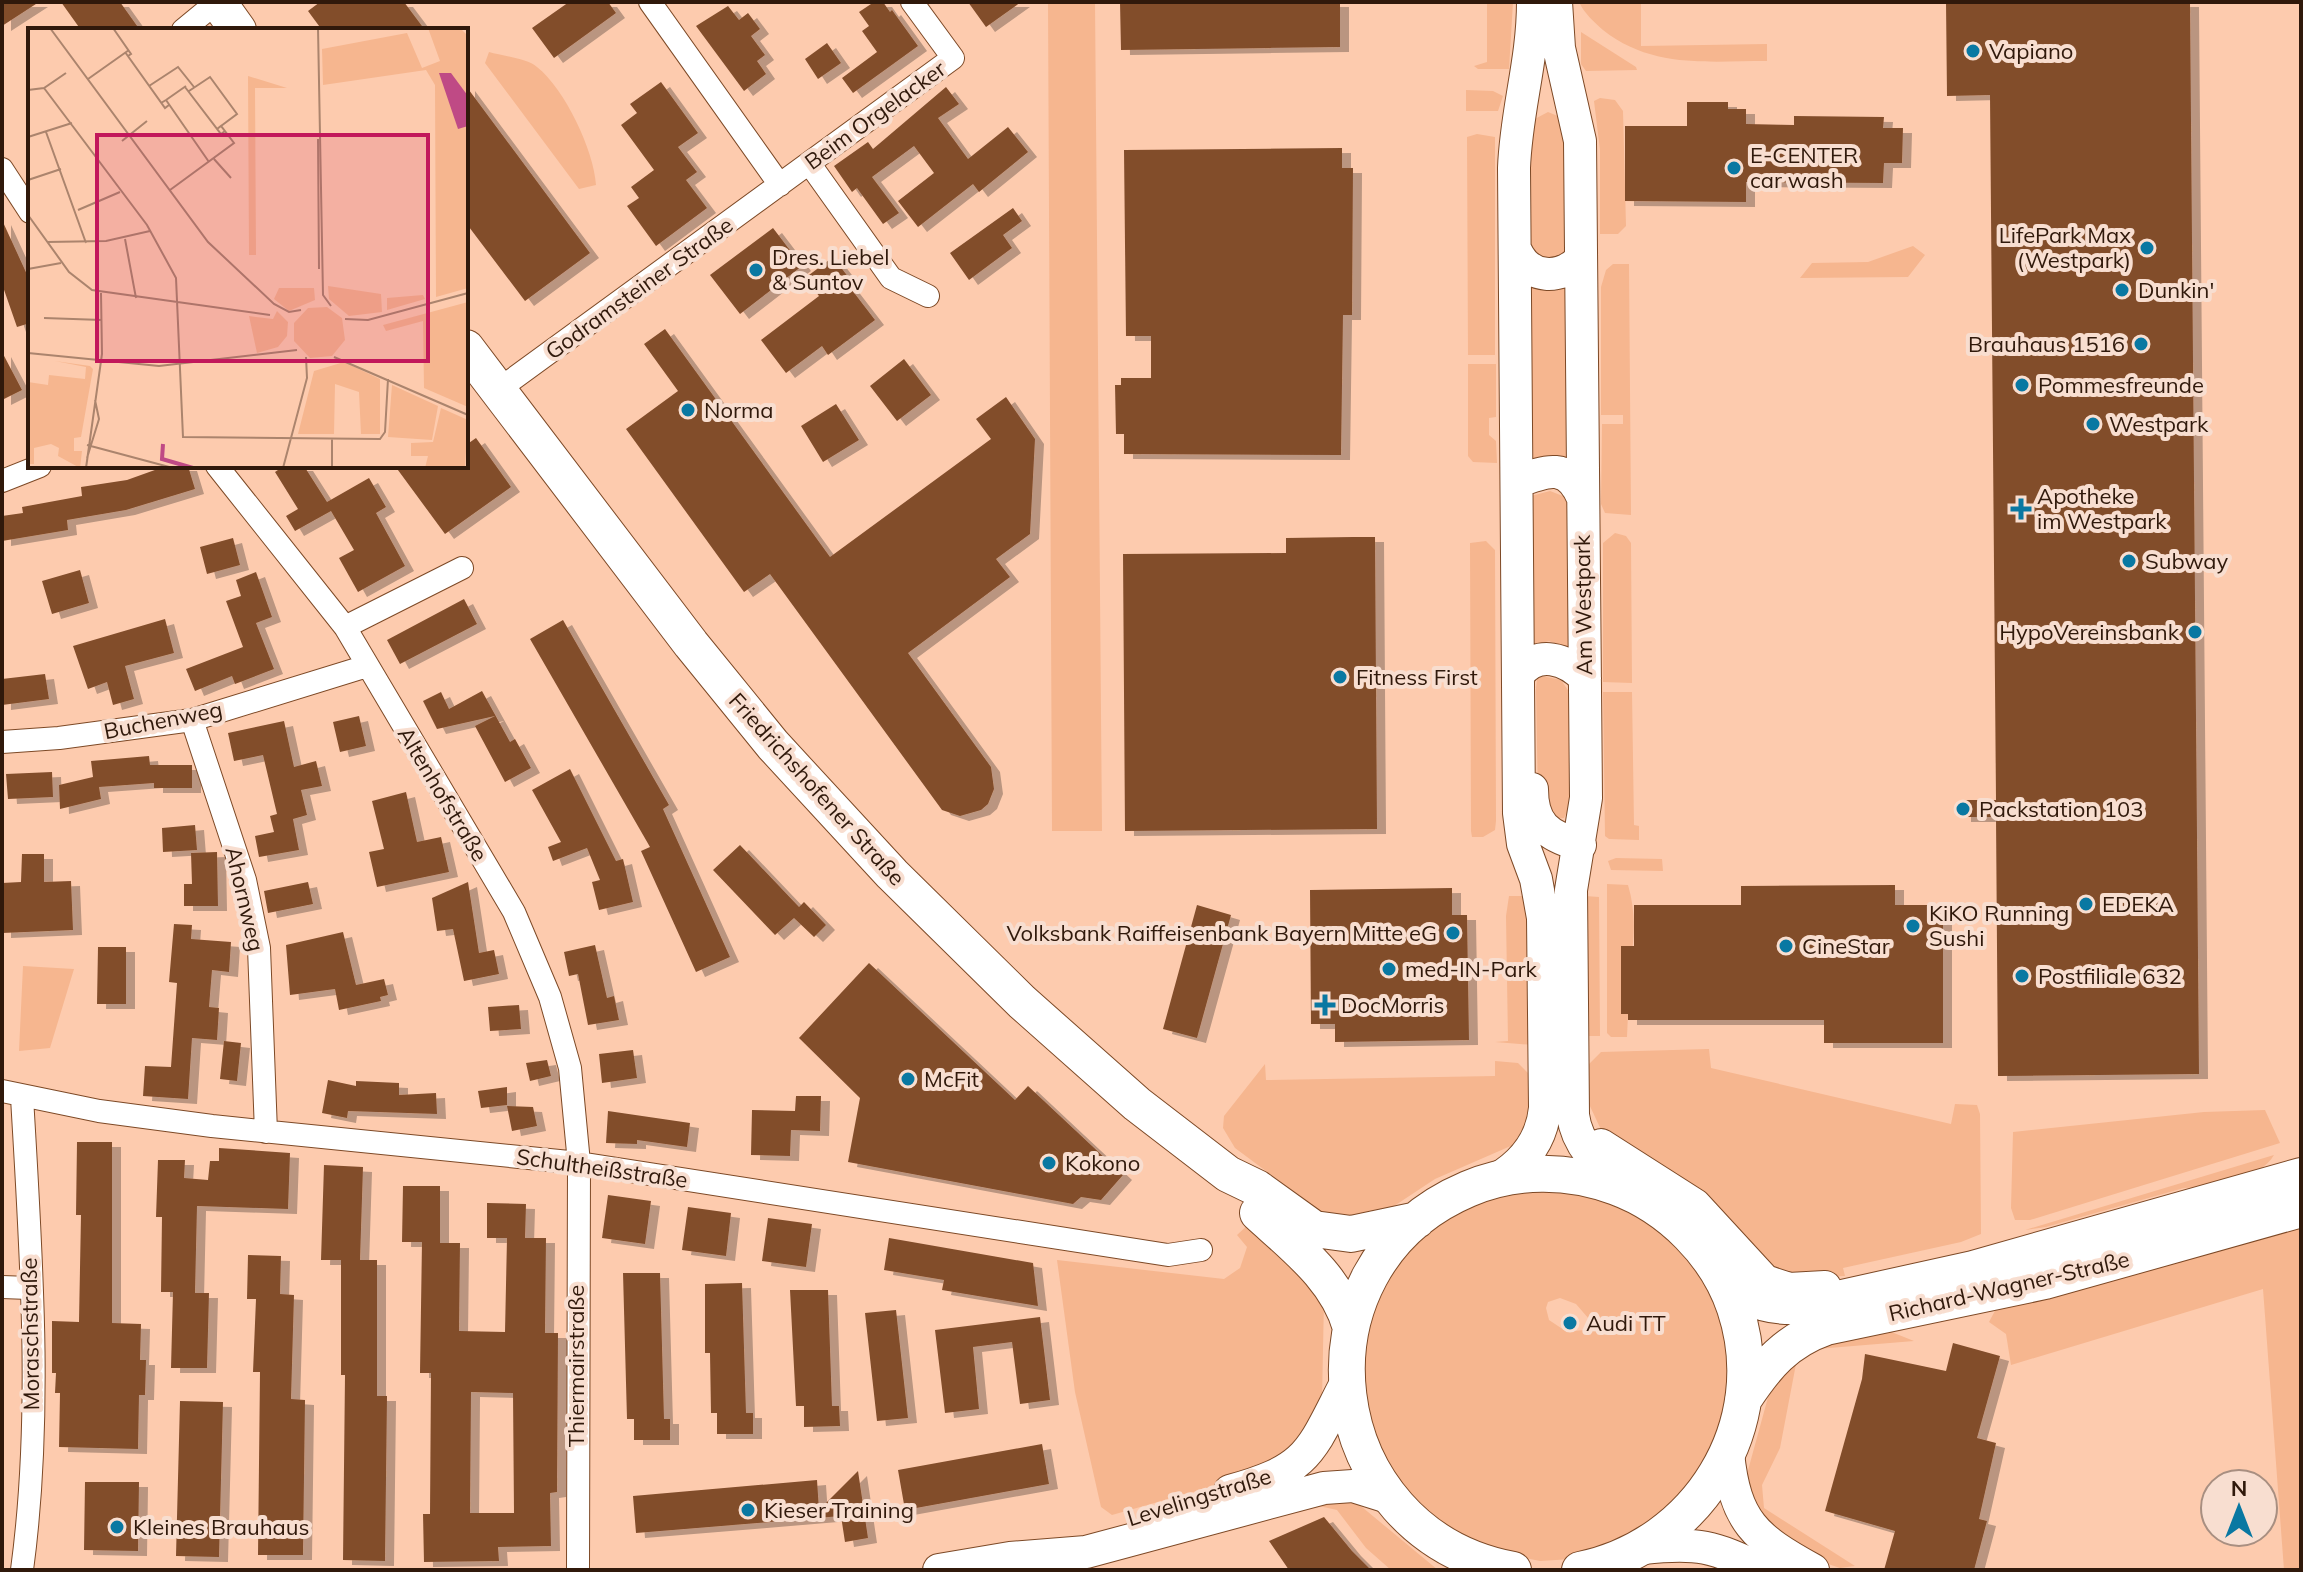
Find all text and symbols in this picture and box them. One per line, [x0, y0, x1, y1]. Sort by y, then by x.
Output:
inset map [28, 28, 468, 468]
place label: Vapiano [1989, 37, 2073, 65]
marker: Vapiano [1964, 42, 1982, 60]
street label: Beim Orgelacker [799, 54, 951, 176]
place label: E-CENTER car wash [1750, 141, 1858, 194]
marker: E-CENTER car wash [1725, 159, 1743, 177]
street label: Godramsteiner Straße [540, 211, 738, 365]
place label: LifePark Max (Westpark) [1999, 221, 2131, 274]
marker: LifePark Max (Westpark) [2138, 239, 2156, 257]
place label: Dres. Liebel & Suntov [772, 243, 889, 296]
marker: Dres. Liebel & Suntov [747, 261, 765, 279]
place label: Dunkin' [2138, 276, 2214, 304]
marker: Dunkin' [2113, 281, 2131, 299]
place label: Brauhaus 1516 [1968, 330, 2125, 358]
marker: Brauhaus 1516 [2132, 335, 2150, 353]
place label: Pommesfreunde [2038, 371, 2204, 399]
marker: Pommesfreunde [2013, 376, 2031, 394]
place label: Norma [704, 396, 774, 424]
marker: Norma [679, 401, 697, 419]
place label: Westpark [2109, 410, 2209, 438]
marker: Westpark [2084, 415, 2102, 433]
place label: Apotheke im Westpark [2037, 482, 2167, 535]
marker: Apotheke im Westpark [2012, 500, 2030, 518]
street label: Am Westpark [1568, 534, 1598, 676]
place label: Subway [2145, 547, 2228, 575]
marker: Subway [2120, 552, 2138, 570]
place label: HypoVereinsbank [1999, 618, 2180, 646]
marker: HypoVereinsbank [2186, 623, 2204, 641]
place label: Fitness First [1356, 663, 1478, 691]
marker: Fitness First [1331, 668, 1349, 686]
street label: Friedrichshofener Straße [723, 687, 911, 891]
street label: Buchenweg [101, 695, 225, 745]
street label: Altenhofstraße [392, 722, 494, 866]
place label: Packstation 103 [1979, 795, 2143, 823]
marker: Packstation 103 [1954, 800, 1972, 818]
street label: Ahornweg [219, 844, 271, 954]
place label: EDEKA [2102, 890, 2174, 918]
marker: EDEKA [2077, 895, 2095, 913]
place label: KiKO Running Sushi [1929, 899, 2069, 952]
marker: KiKO Running Sushi [1904, 917, 1922, 935]
place label: Volksbank Raiffeisenbank Bayern Mitte eG [1007, 919, 1437, 947]
marker: Volksbank Raiffeisenbank Bayern Mitte eG [1444, 924, 1462, 942]
place label: CineStar [1802, 932, 1890, 960]
marker: CineStar [1777, 937, 1795, 955]
place label: med-IN-Park [1405, 955, 1537, 983]
marker: med-IN-Park [1380, 960, 1398, 978]
place label: Postfiliale 632 [2038, 962, 2182, 990]
marker: Postfiliale 632 [2013, 967, 2031, 985]
place label: DocMorris [1341, 991, 1444, 1019]
marker: DocMorris [1316, 996, 1334, 1014]
place label: McFit [924, 1065, 979, 1093]
marker: McFit [899, 1070, 917, 1088]
street label: Schultheißstraße [515, 1142, 689, 1194]
place label: Kokono [1065, 1149, 1140, 1177]
marker: Kokono [1040, 1154, 1058, 1172]
street label: Richard-Wagner-Straße [1886, 1245, 2132, 1327]
street label: Moraschstraße [15, 1257, 45, 1411]
street label: Thiermairstraße [562, 1285, 590, 1447]
place label: Audi TT [1586, 1309, 1666, 1337]
marker: Audi TT [1561, 1314, 1579, 1332]
street label: Levelingstraße [1124, 1462, 1274, 1532]
north arrow [2199, 1468, 2279, 1548]
text: N [2231, 1474, 2247, 1502]
place label: Kieser Training [764, 1496, 914, 1524]
marker: Kieser Training [739, 1501, 757, 1519]
place label: Kleines Brauhaus [133, 1513, 309, 1541]
marker: Kleines Brauhaus [108, 1518, 126, 1536]

